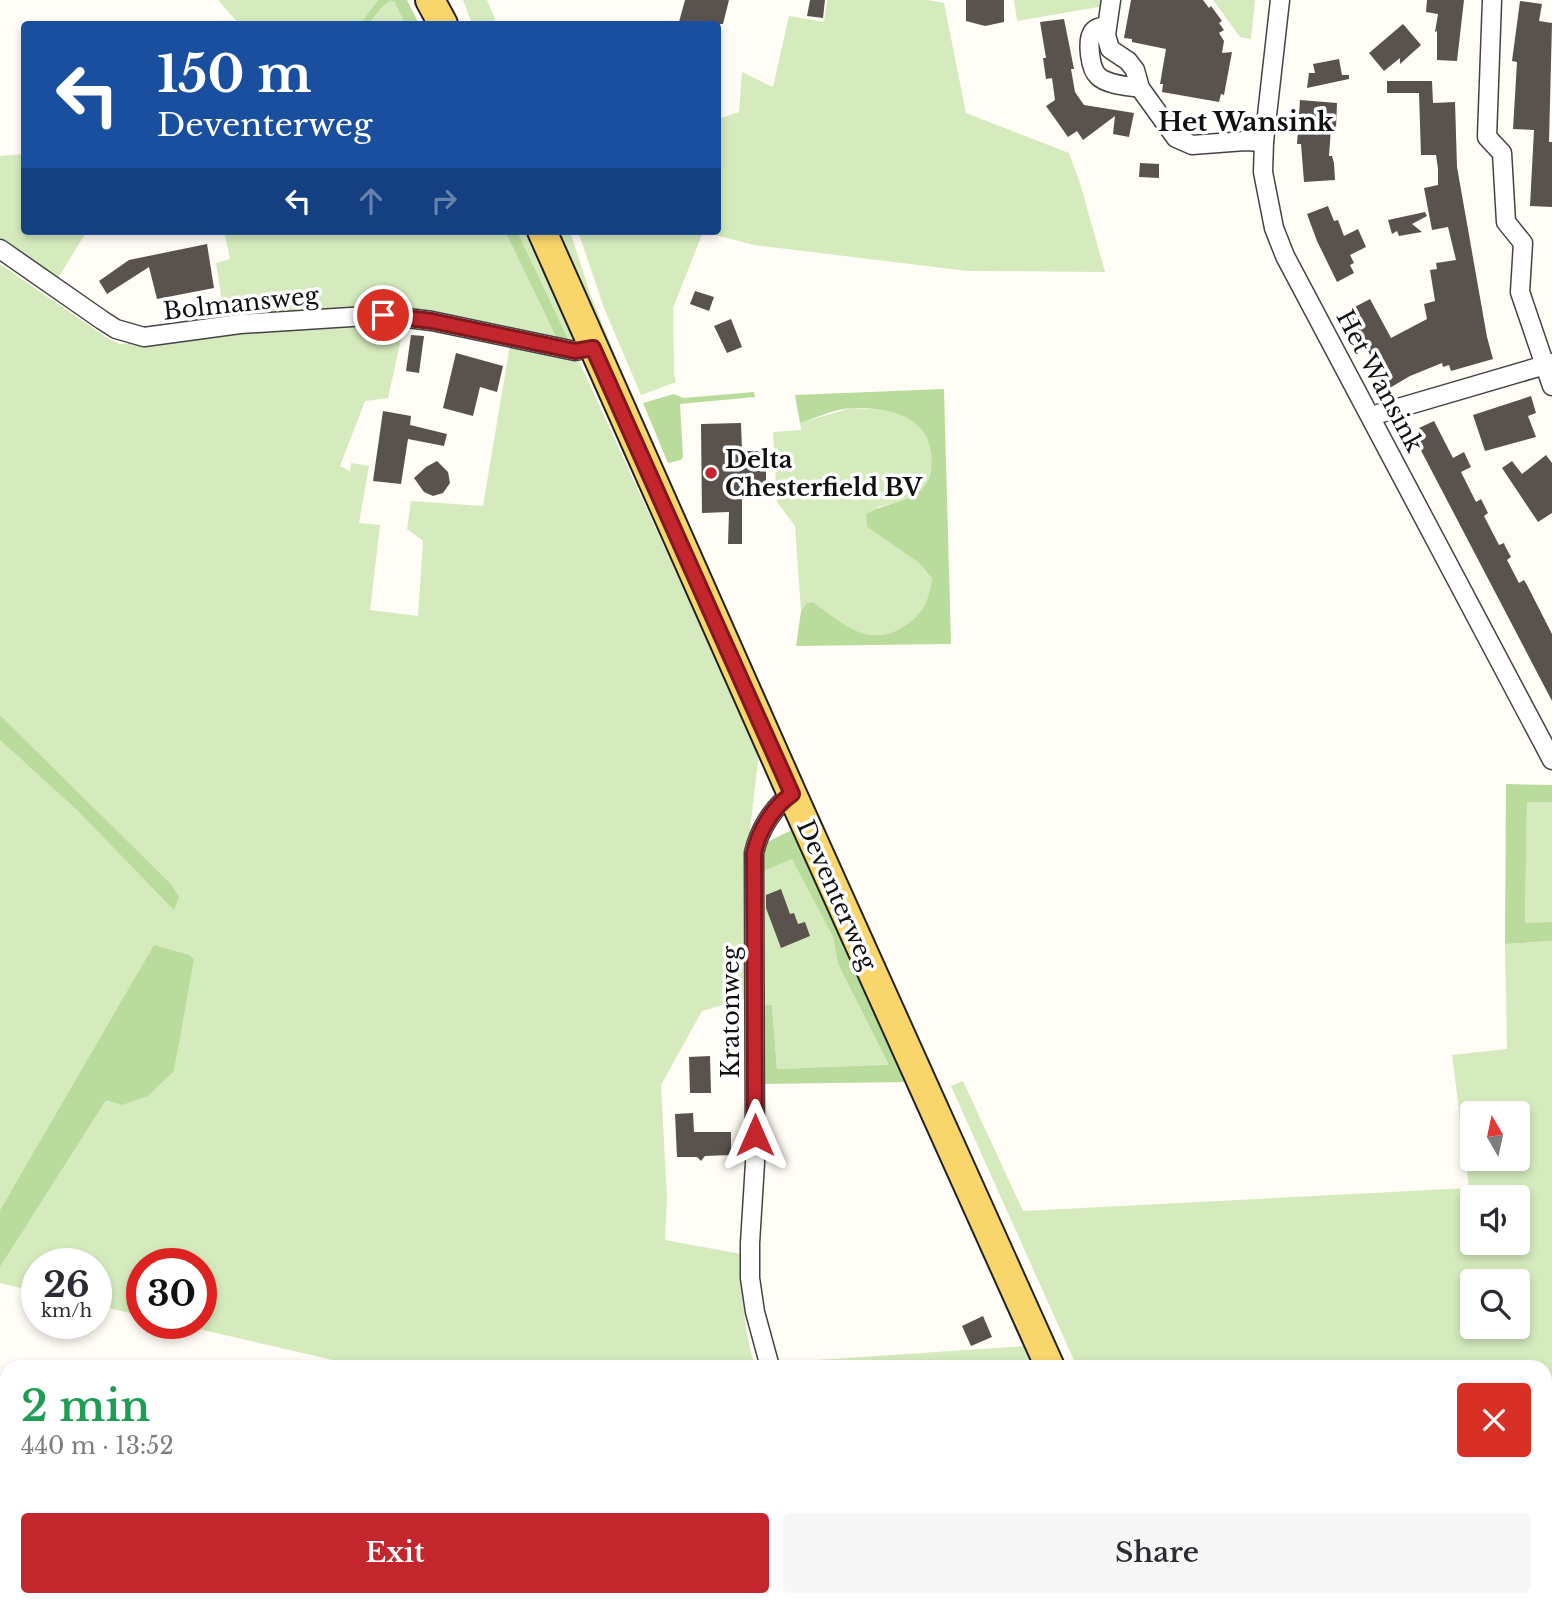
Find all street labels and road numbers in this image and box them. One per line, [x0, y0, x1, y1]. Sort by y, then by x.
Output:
street label: Bolmansweg [162, 280, 321, 326]
street label: Het Wansink [1330, 305, 1430, 457]
street label: Deventerweg [791, 815, 883, 975]
street label: Kratonweg [716, 945, 745, 1078]

